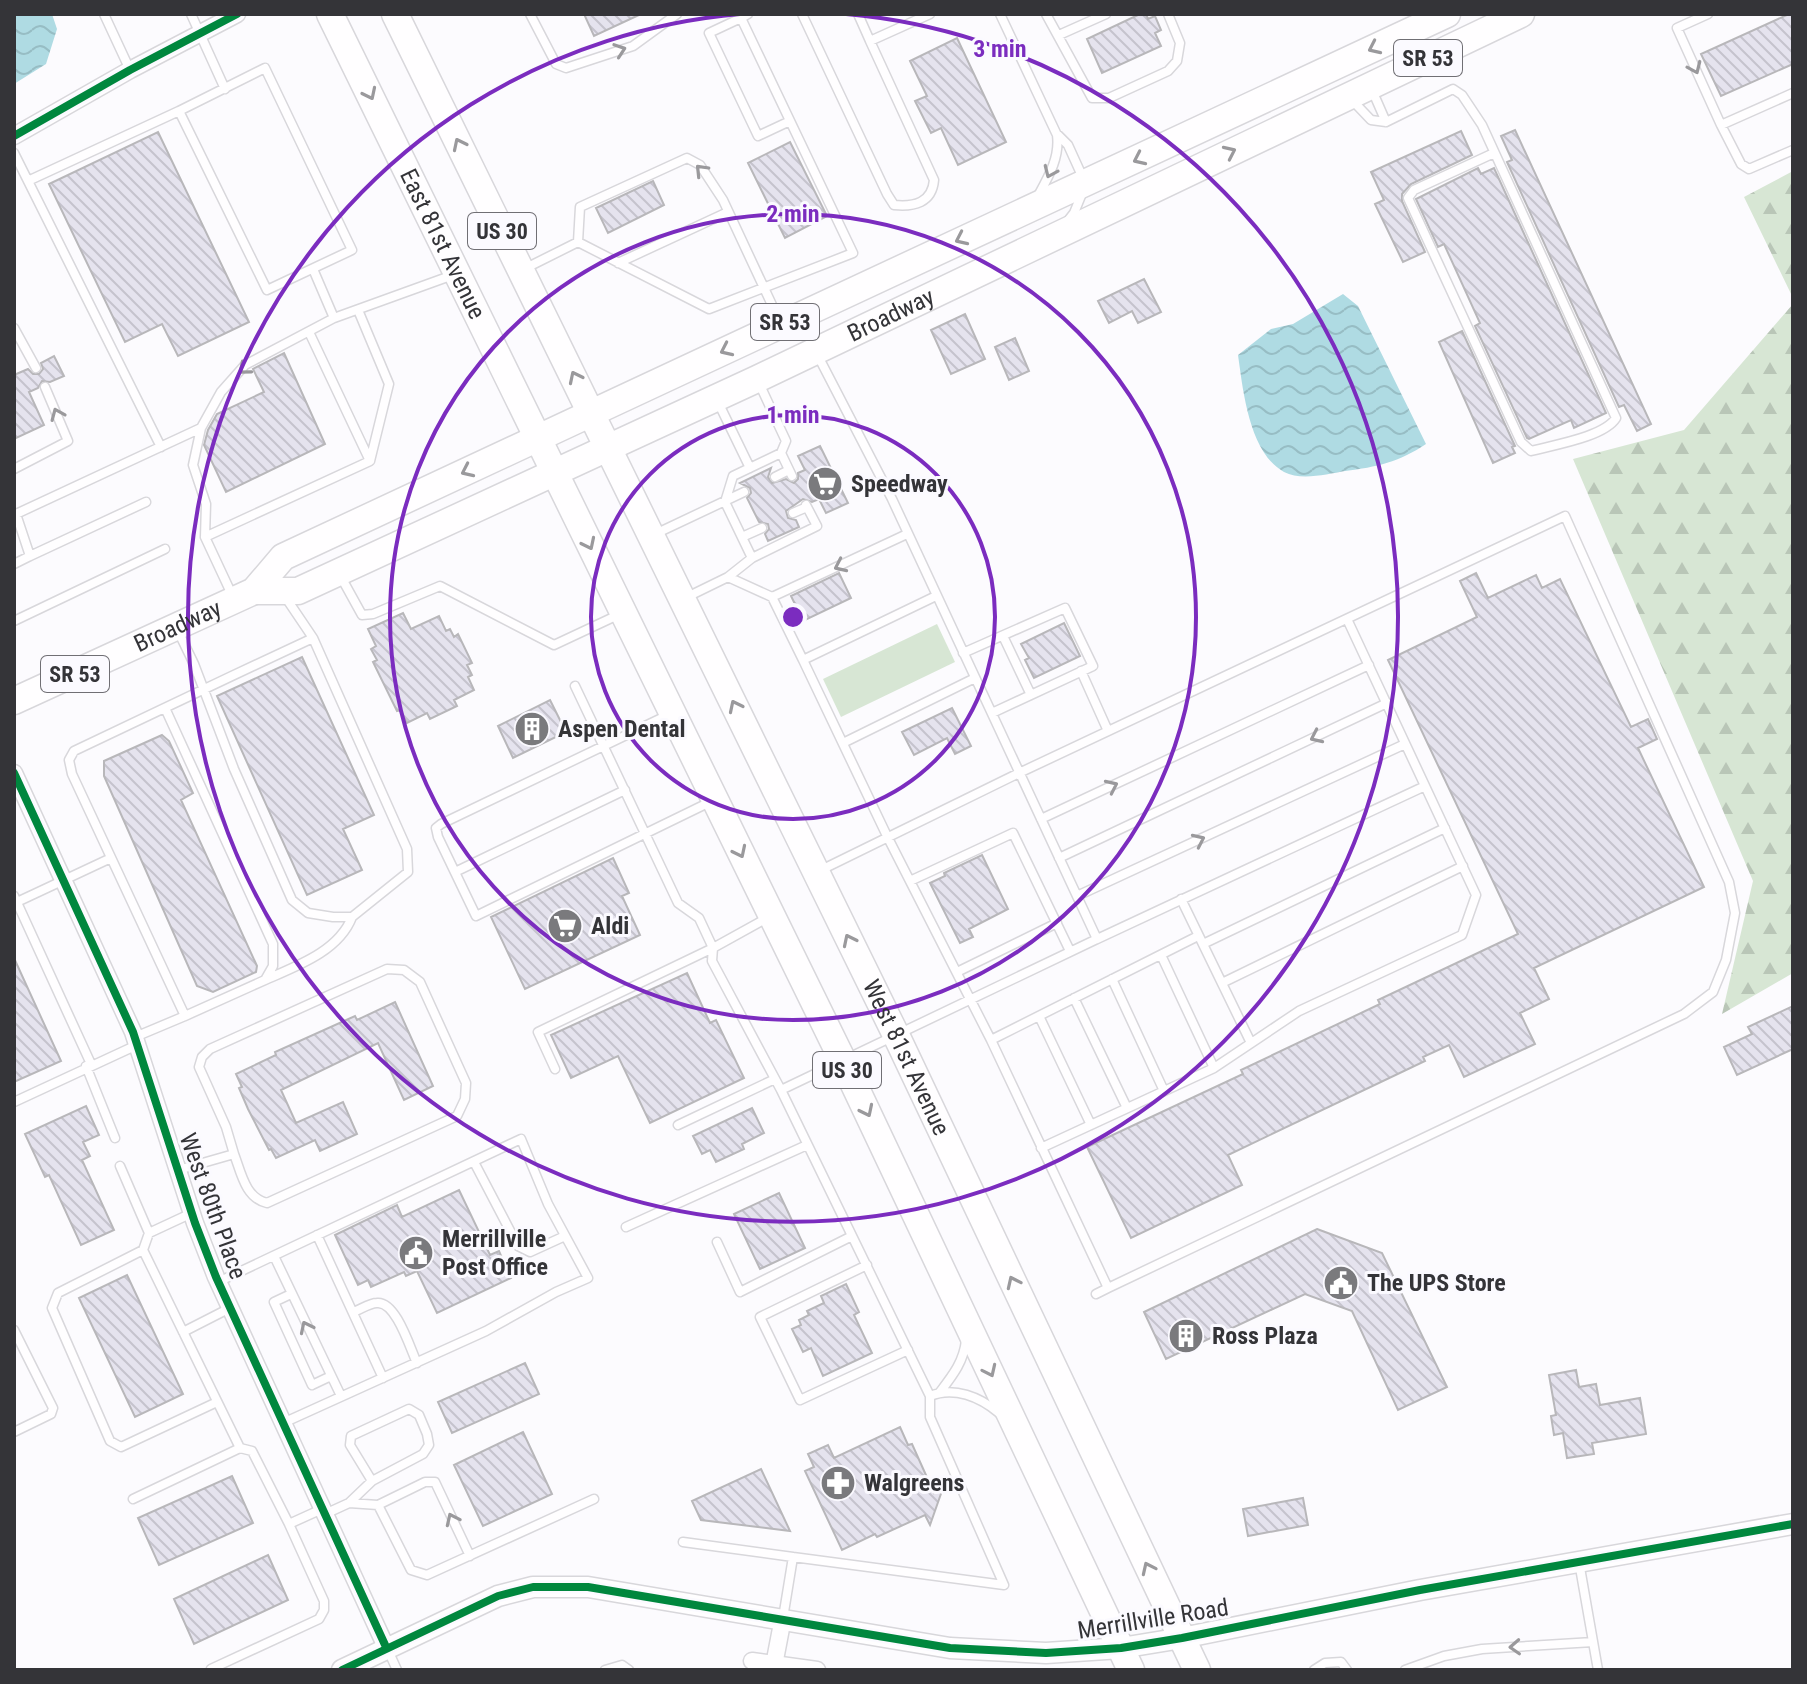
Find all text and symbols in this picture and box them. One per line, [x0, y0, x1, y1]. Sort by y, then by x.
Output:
text: 3 min [973, 35, 1027, 63]
one-way arrow [1368, 38, 1383, 54]
road number: SR 53 [1394, 40, 1462, 76]
one-way arrow [612, 43, 626, 59]
one-way arrow [1686, 60, 1702, 74]
one-way arrow [360, 86, 376, 100]
one-way arrow [454, 138, 469, 153]
one-way arrow [1222, 146, 1237, 162]
one-way arrow [1133, 149, 1147, 165]
street label: East 81st Avenue [394, 164, 491, 323]
one-way arrow [1044, 164, 1060, 178]
one-way arrow [695, 165, 710, 180]
text: 2 min [766, 200, 820, 228]
road number: US 30 [468, 213, 536, 249]
one-way arrow [954, 229, 969, 245]
street label: Broadway [843, 282, 939, 348]
road number: SR 53 [751, 304, 819, 340]
one-way arrow [719, 340, 734, 356]
one-way arrow [239, 359, 254, 373]
one-way arrow [569, 371, 584, 386]
text: 1 min [766, 401, 820, 429]
one-way arrow [50, 408, 66, 422]
one-way arrow [461, 461, 475, 477]
supermarket icon: Speedway [806, 465, 844, 503]
place label: Speedway [851, 470, 948, 498]
one-way arrow [579, 535, 595, 550]
one-way arrow [833, 556, 848, 572]
street label: Broadway [130, 594, 226, 658]
centre of rings [779, 603, 807, 631]
road number: SR 53 [41, 656, 109, 692]
one-way arrow [730, 699, 745, 714]
building icon: Aspen Dental [513, 710, 551, 748]
place label: Aspen Dental [558, 715, 686, 743]
one-way arrow [1310, 727, 1324, 743]
one-way arrow [1104, 780, 1118, 796]
one-way arrow [1191, 833, 1205, 849]
one-way arrow [731, 844, 746, 859]
supermarket icon: Aldi [546, 907, 584, 945]
place label: Aldi [591, 912, 629, 940]
one-way arrow [843, 933, 859, 948]
street label: West 81st Avenue [857, 975, 955, 1140]
road number: US 30 [813, 1052, 881, 1088]
one-way arrow [857, 1103, 873, 1118]
street label: West 80th Place [174, 1129, 252, 1283]
place label: Merrillville Post Office [442, 1225, 548, 1281]
public building icon: Merrillville Post Office [397, 1234, 435, 1272]
public building icon: The UPS Store [1322, 1264, 1360, 1302]
place label: The UPS Store [1367, 1269, 1506, 1297]
one-way arrow [1007, 1276, 1023, 1290]
building icon: Ross Plaza [1167, 1317, 1205, 1355]
one-way arrow [300, 1320, 316, 1335]
place label: Ross Plaza [1212, 1322, 1318, 1350]
one-way arrow [980, 1363, 996, 1378]
pharmacy icon: Walgreens [819, 1464, 857, 1502]
place label: Walgreens [864, 1469, 965, 1497]
one-way arrow [446, 1513, 462, 1527]
one-way arrow [1142, 1561, 1158, 1576]
street label: Merrillville Road [1076, 1593, 1230, 1645]
one-way arrow [1508, 1638, 1521, 1655]

